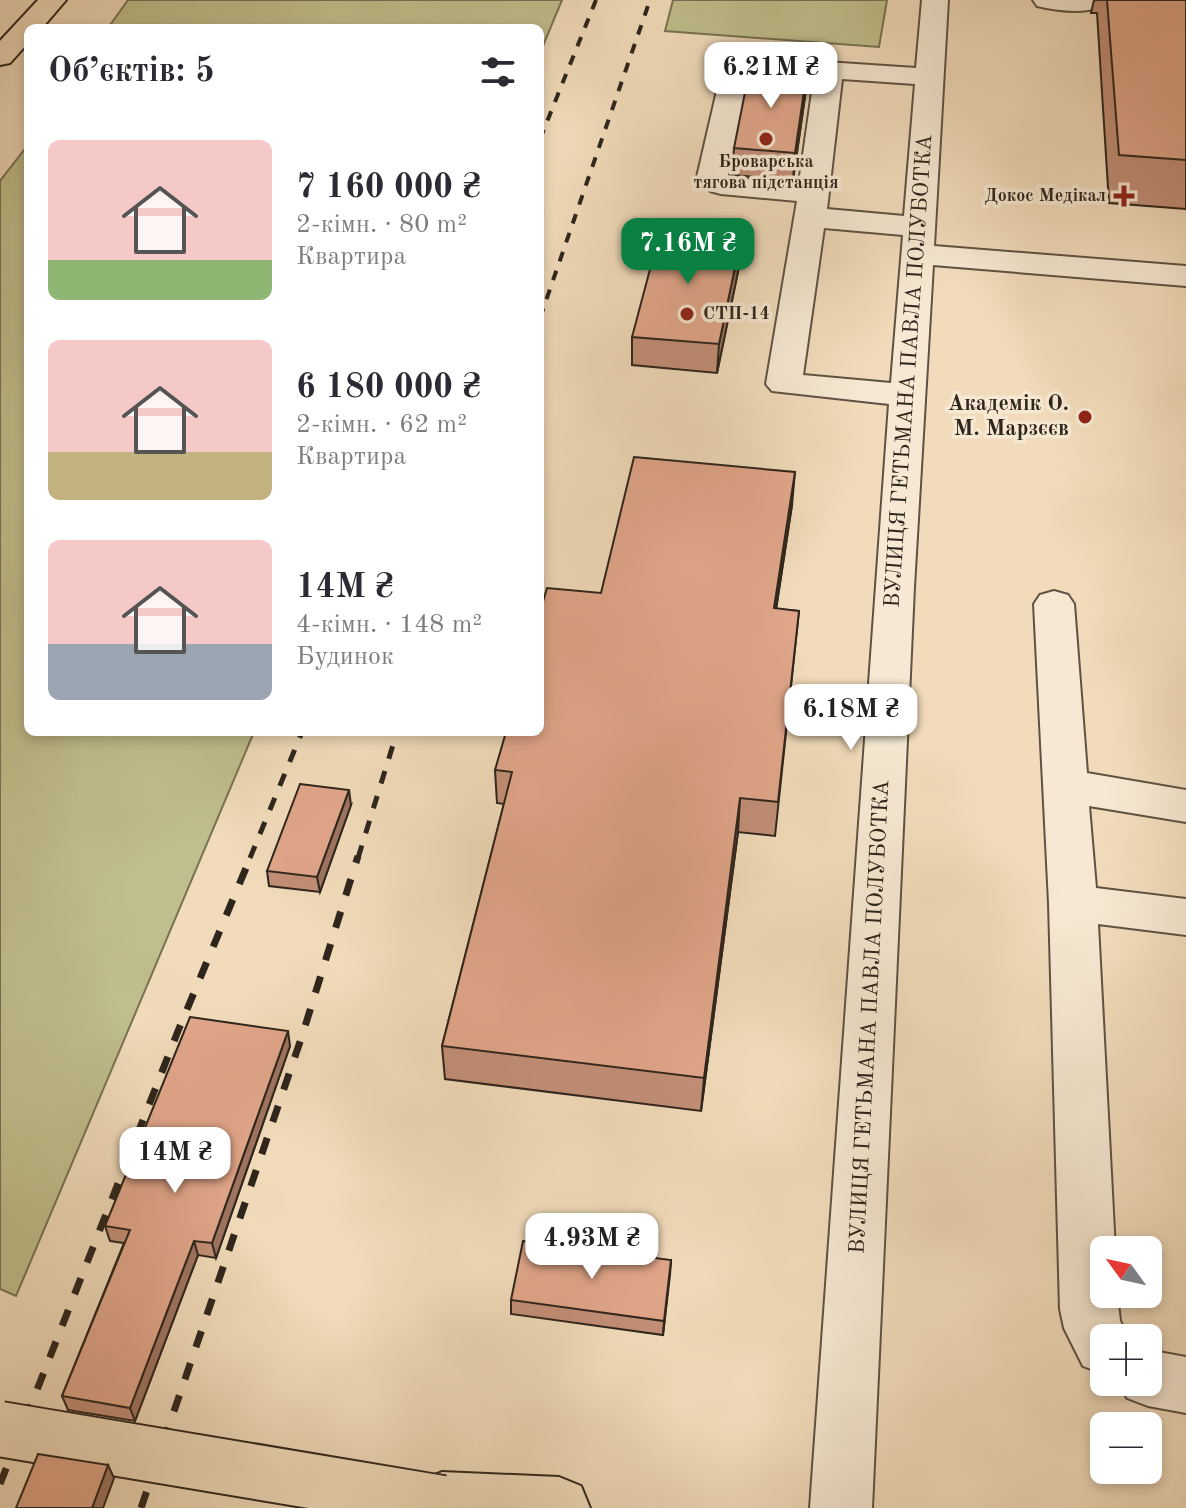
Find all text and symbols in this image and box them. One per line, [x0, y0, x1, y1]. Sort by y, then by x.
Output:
pin: 6.21M ₴ [697, 42, 845, 110]
icon: filters [476, 50, 520, 94]
text: Об’єктів: 5 [48, 55, 215, 89]
text: 6.21M ₴ [722, 55, 820, 81]
marker: Броварська тягова підстанція [757, 130, 775, 148]
street label: ВУЛИЦЯ ГЕТЬМАНА ПАВЛА ПОЛУБОТКА [881, 133, 937, 609]
place label: Броварська тягова підстанція [693, 153, 839, 192]
text: 7 160 000 ₴ [296, 171, 481, 205]
icon: home [112, 172, 208, 268]
marker: Докос Медікал [1113, 185, 1135, 207]
place label: Докос Медікал [984, 187, 1106, 205]
text: 2-кімн. · 80 m² [296, 212, 467, 238]
pin: 7.16M ₴ [614, 218, 762, 286]
text: 7.16M ₴ [639, 231, 737, 257]
text: Квартира [296, 244, 406, 270]
marker: СТП-14 [678, 305, 696, 323]
place label: СТП-14 [703, 305, 770, 323]
text: 6 180 000 ₴ [296, 371, 481, 405]
icon: home [112, 372, 208, 468]
place label: Академік О. М. Марзєєв [948, 393, 1069, 440]
marker: Академік О. М. Марзєєв [1076, 408, 1094, 426]
text: 2-кімн. · 62 m² [296, 412, 467, 438]
text: Квартира [296, 444, 406, 470]
text: 14M ₴ [296, 571, 394, 605]
icon: home [112, 572, 208, 668]
text: 4-кімн. · 148 m² [296, 612, 482, 638]
text: Будинок [296, 644, 394, 670]
pin: 6.18M ₴ [777, 684, 925, 752]
text: 6.18M ₴ [802, 697, 900, 723]
street label: ВУЛИЦЯ ГЕТЬМАНА ПАВЛА ПОЛУБОТКА [847, 779, 893, 1255]
pin: 14M ₴ [119, 1127, 231, 1195]
text: 14M ₴ [138, 1140, 212, 1166]
pin: 4.93M ₴ [518, 1213, 666, 1281]
text: 4.93M ₴ [543, 1226, 641, 1252]
north arrow [1090, 1236, 1162, 1308]
map controls [1090, 1236, 1162, 1484]
button: + [1090, 1324, 1162, 1396]
button: − [1090, 1412, 1162, 1484]

